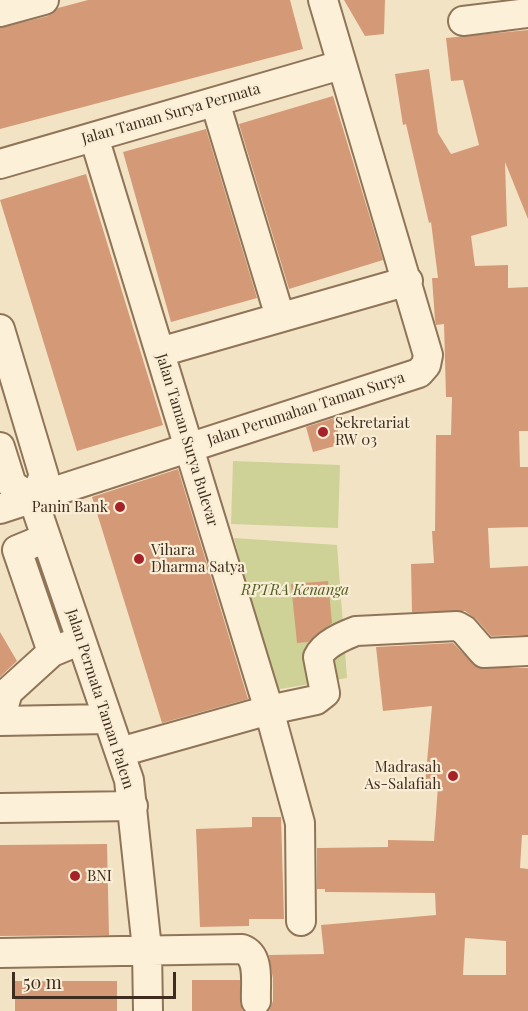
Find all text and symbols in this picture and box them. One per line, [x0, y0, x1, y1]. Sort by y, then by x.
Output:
street label: Jalan Taman Surya Permata [80, 80, 262, 148]
street label: Jalan Taman Surya Bulevar [152, 351, 222, 529]
street label: Jalan Perumahan Taman Surya [205, 369, 407, 449]
place label: Sekretariat RW 03 [335, 414, 410, 449]
marker: Sekretariat RW 03 [316, 425, 330, 439]
place label: Panin Bank [32, 498, 108, 516]
marker: Panin Bank [113, 500, 127, 514]
place label: Vihara Dharma Satya [151, 541, 245, 576]
marker: Vihara Dharma Satya [132, 552, 146, 566]
park label: RPTRA Kenanga [241, 581, 349, 599]
street label: Jalan Permata Taman Palem [62, 607, 138, 791]
place label: Madrasah As-Salafiah [364, 758, 441, 793]
marker: Madrasah As-Salafiah [446, 769, 460, 783]
place label: BNI [87, 867, 112, 885]
marker: BNI [68, 869, 82, 883]
scale bar [15, 960, 178, 998]
text: 50 m [23, 970, 62, 994]

